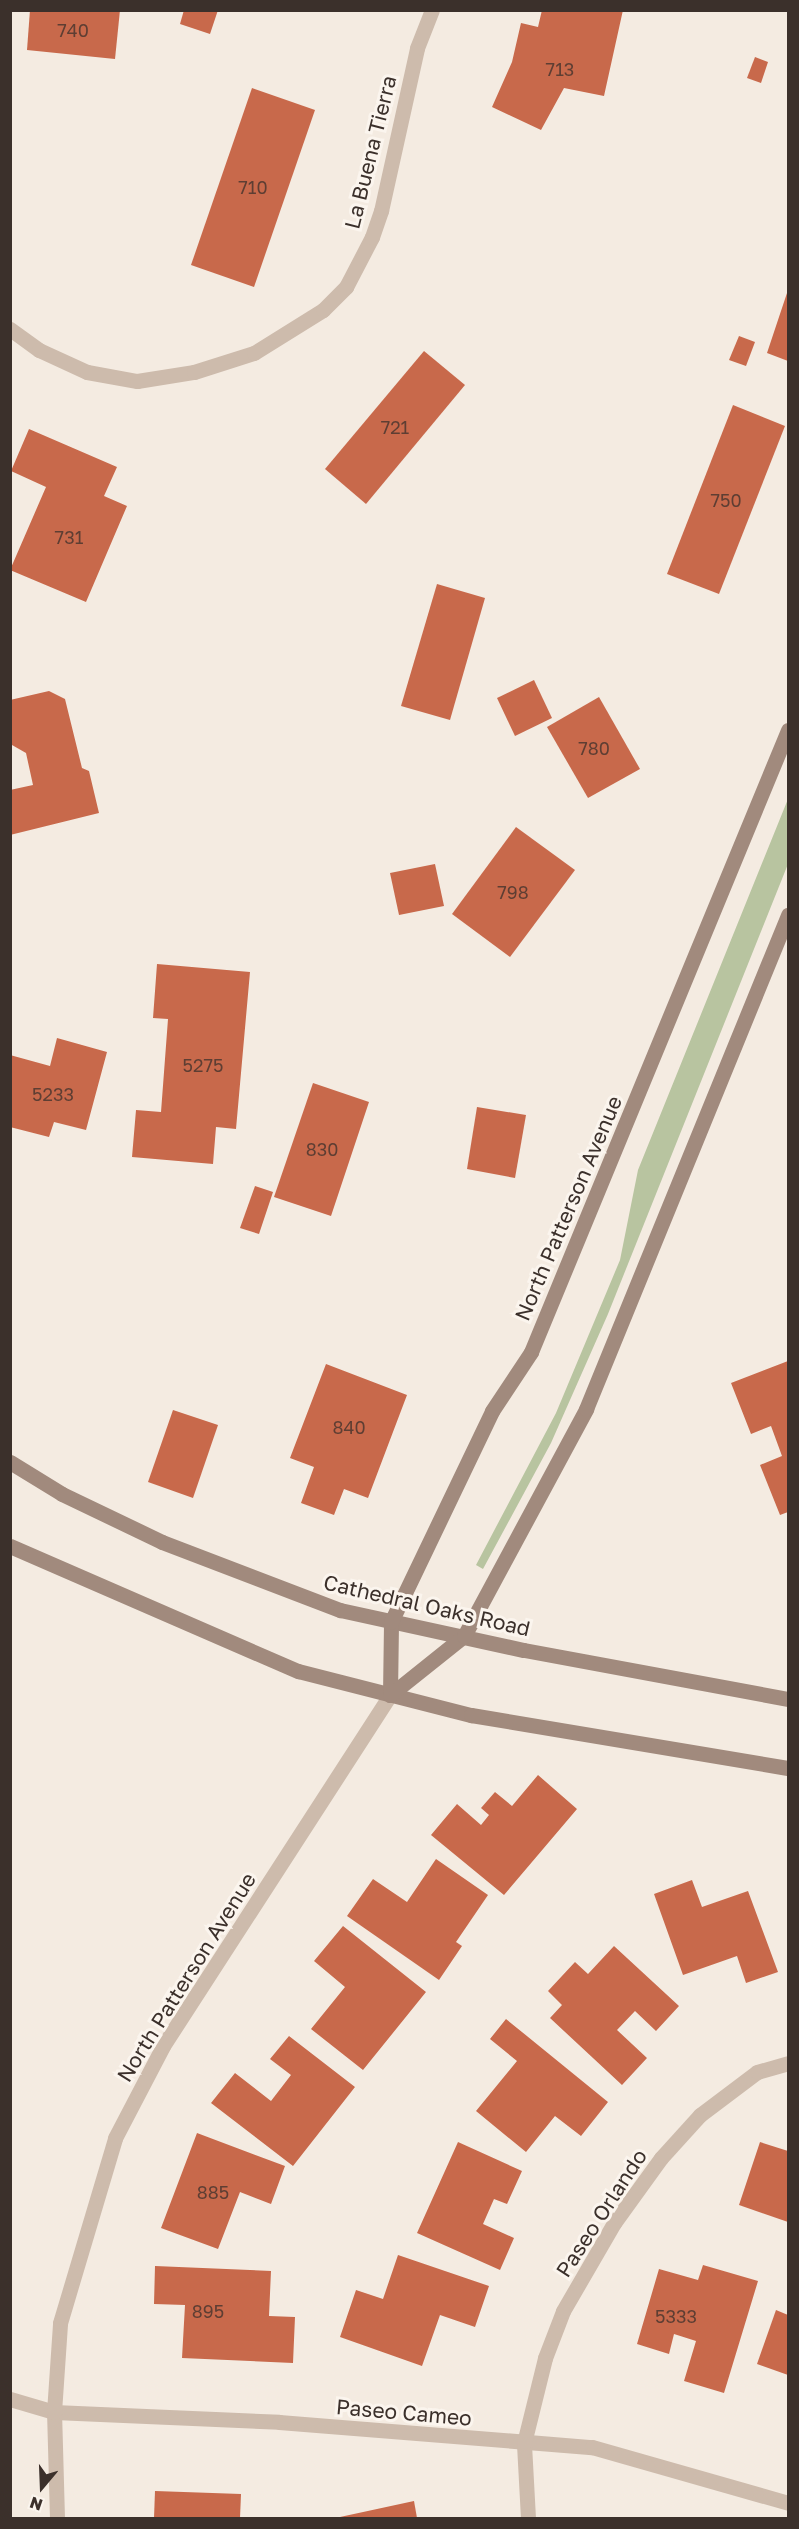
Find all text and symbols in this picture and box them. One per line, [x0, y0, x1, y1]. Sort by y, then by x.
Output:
house number: 740 [57, 19, 89, 41]
house number: 713 [546, 58, 574, 80]
street label: La Buena Tierra [339, 73, 401, 231]
house number: 710 [238, 176, 268, 198]
house number: 721 [381, 416, 409, 438]
house number: 750 [710, 489, 742, 511]
house number: 731 [55, 526, 83, 548]
house number: 780 [578, 737, 610, 759]
house number: 798 [497, 881, 529, 903]
house number: 5275 [183, 1054, 223, 1076]
house number: 5233 [32, 1083, 74, 1105]
street label: North Patterson Avenue [509, 1092, 627, 1324]
house number: 830 [306, 1138, 338, 1160]
house number: 840 [332, 1416, 366, 1438]
street label: Cathedral Oaks Road [321, 1569, 533, 1641]
street label: North Patterson Avenue [111, 1868, 261, 2086]
street label: Paseo Orlando [550, 2144, 652, 2282]
house number: 885 [197, 2181, 229, 2203]
house number: 895 [192, 2300, 224, 2322]
house number: 5333 [655, 2305, 697, 2327]
street label: Paseo Cameo [335, 2394, 473, 2430]
north arrow [12, 2457, 72, 2517]
text: N [27, 2493, 45, 2515]

